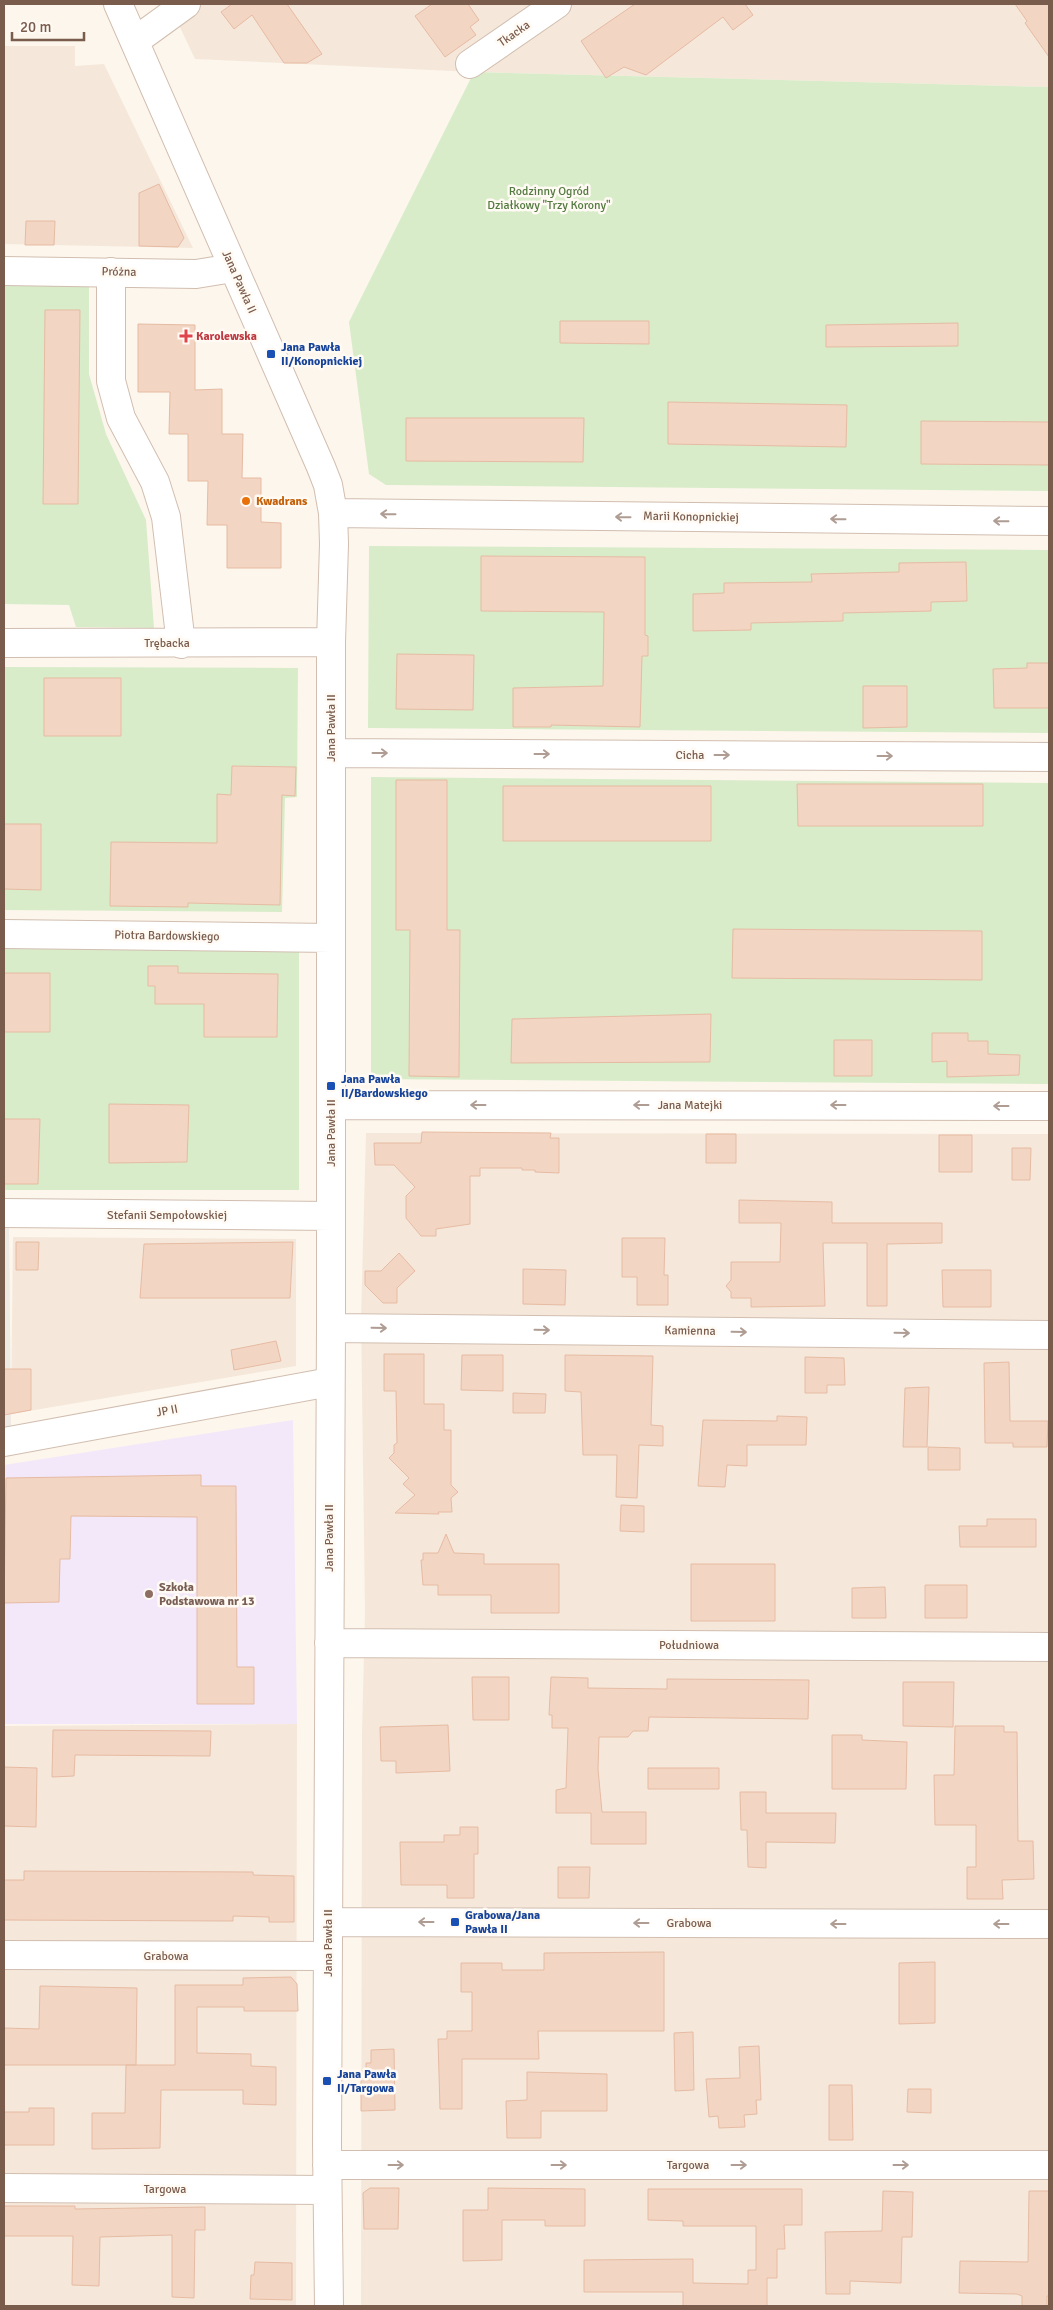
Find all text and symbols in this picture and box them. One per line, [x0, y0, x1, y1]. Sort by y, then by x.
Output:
scale bar [12, 10, 85, 42]
text: 20 m [20, 18, 51, 36]
street label: Tkacka [495, 18, 533, 50]
park label: Rodzinny Ogród Działkowy "Trzy Korony" [487, 184, 611, 213]
street label: Jana Pawła II [218, 248, 260, 316]
street label: Próżna [101, 264, 137, 280]
place label: Karolewska [196, 329, 257, 344]
marker: Karolewska [180, 330, 192, 342]
place label: Jana Pawła II/Konopnickiej [281, 340, 362, 369]
marker: Jana Pawła II/Konopnickiej [265, 348, 277, 360]
place label: Kwadrans [256, 494, 308, 509]
marker: Kwadrans [240, 495, 252, 507]
one-way arrow [380, 509, 396, 519]
street label: Marii Konopnickiej [643, 509, 739, 525]
one-way arrow [615, 512, 632, 522]
one-way arrow [830, 514, 846, 524]
one-way arrow [993, 516, 1009, 526]
street label: Trębacka [144, 636, 190, 651]
street label: Jana Pawła II [324, 694, 339, 762]
one-way arrow [372, 748, 388, 758]
street label: Cicha [676, 748, 704, 763]
one-way arrow [534, 749, 550, 759]
one-way arrow [714, 750, 730, 760]
one-way arrow [876, 751, 893, 761]
street label: Piotra Bardowskiego [114, 928, 220, 944]
place label: Jana Pawła II/Bardowskiego [341, 1072, 428, 1101]
marker: Jana Pawła II/Bardowskiego [325, 1080, 337, 1092]
street label: Jana Matejki [658, 1098, 722, 1113]
street label: Jana Pawła II [324, 1099, 339, 1167]
one-way arrow [470, 1100, 486, 1110]
one-way arrow [633, 1100, 649, 1110]
one-way arrow [830, 1101, 846, 1110]
one-way arrow [993, 1101, 1009, 1111]
street label: Stefanii Sempołowskiej [107, 1208, 227, 1223]
one-way arrow [371, 1323, 387, 1333]
street label: Kamienna [664, 1323, 716, 1339]
one-way arrow [534, 1325, 550, 1335]
one-way arrow [731, 1327, 747, 1337]
one-way arrow [894, 1328, 910, 1338]
street label: JP II [155, 1402, 179, 1420]
street label: Jana Pawła II [322, 1504, 337, 1572]
place label: Szkoła Podstawowa nr 13 [159, 1580, 254, 1609]
marker: Szkoła Podstawowa nr 13 [143, 1588, 155, 1600]
street label: Południowa [659, 1638, 719, 1653]
place label: Grabowa/Jana Pawła II [465, 1908, 540, 1937]
street label: Jana Pawła II [321, 1909, 336, 1977]
marker: Grabowa/Jana Pawła II [449, 1916, 461, 1928]
street label: Grabowa [666, 1916, 712, 1931]
one-way arrow [418, 1917, 434, 1927]
one-way arrow [633, 1918, 649, 1928]
one-way arrow [830, 1919, 846, 1929]
one-way arrow [993, 1919, 1009, 1929]
street label: Grabowa [143, 1949, 189, 1964]
place label: Jana Pawła II/Targowa [337, 2067, 396, 2096]
marker: Jana Pawła II/Targowa [321, 2075, 333, 2087]
street label: Targowa [667, 2158, 709, 2173]
one-way arrow [388, 2160, 404, 2170]
one-way arrow [550, 2160, 566, 2170]
one-way arrow [730, 2160, 746, 2170]
one-way arrow [892, 2160, 909, 2170]
street label: Targowa [144, 2182, 186, 2197]

